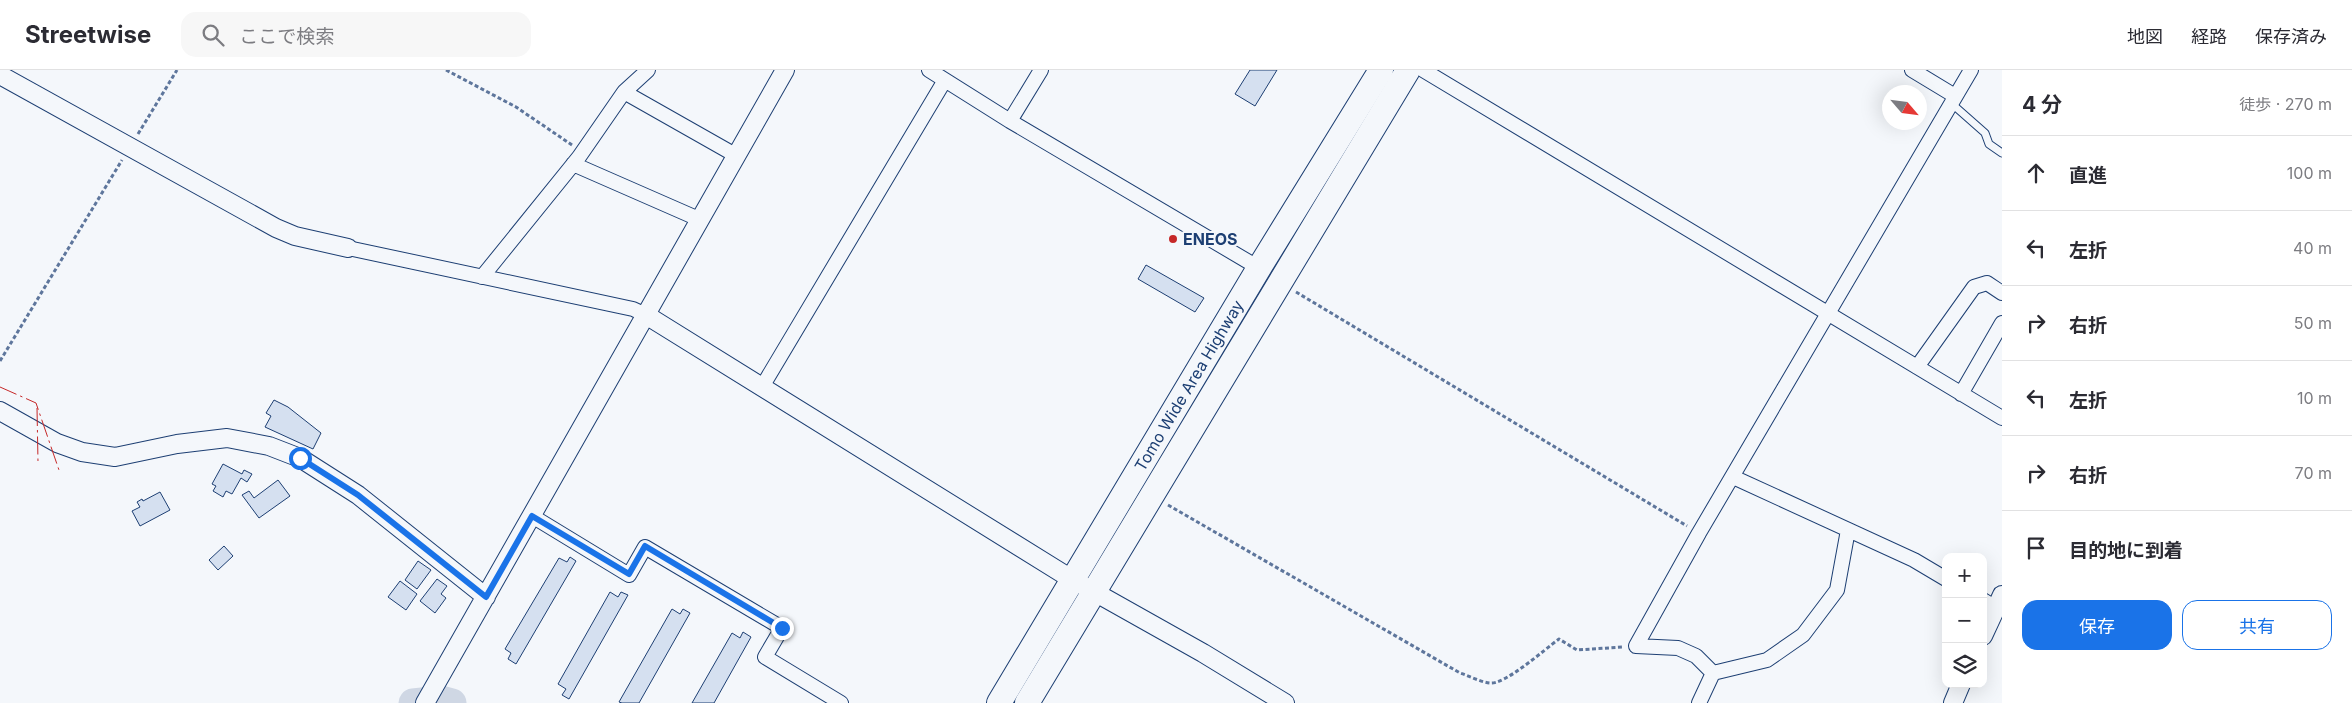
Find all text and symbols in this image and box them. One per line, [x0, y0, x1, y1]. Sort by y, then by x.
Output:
search box [181, 12, 531, 57]
text: Streetwise [25, 20, 151, 49]
icon: search [199, 21, 227, 49]
text: ここで検索 [239, 25, 334, 48]
text: 地図 [2127, 26, 2163, 47]
text: 経路 [2191, 26, 2227, 47]
text: 保存済み [2255, 26, 2327, 47]
north arrow [1882, 85, 1927, 130]
text: 4 分 [2022, 92, 2062, 117]
text: 徒歩 · 270 m [2239, 94, 2332, 114]
icon: ahead [2022, 159, 2050, 187]
text: 100 m [2287, 163, 2332, 183]
text: 直進 [2069, 164, 2107, 187]
place label: ENEOS [1183, 229, 1237, 249]
marker: ENEOS [1167, 233, 1179, 245]
icon: left [2022, 234, 2050, 262]
text: 40 m [2293, 238, 2332, 258]
text: 左折 [2069, 239, 2107, 262]
street label: Tomo Wide Area Highway [1130, 296, 1248, 475]
icon: right [2022, 309, 2050, 337]
text: 50 m [2294, 313, 2332, 333]
text: 右折 [2069, 314, 2107, 337]
icon: left [2022, 384, 2050, 412]
text: 10 m [2297, 388, 2332, 408]
text: 左折 [2069, 389, 2107, 412]
route start [289, 447, 312, 470]
icon: right [2022, 459, 2050, 487]
text: 70 m [2295, 463, 2332, 483]
text: 右折 [2069, 464, 2107, 487]
icon: arrive [2022, 534, 2050, 562]
text: 目的地に到着 [2069, 539, 2183, 562]
map controls [1942, 553, 1987, 688]
button: + [1942, 553, 1987, 598]
button: − [1942, 598, 1987, 643]
button: 保存 [2022, 600, 2172, 650]
button: 共有 [2182, 600, 2332, 650]
route end [771, 617, 794, 640]
button: layers [1942, 643, 1987, 688]

